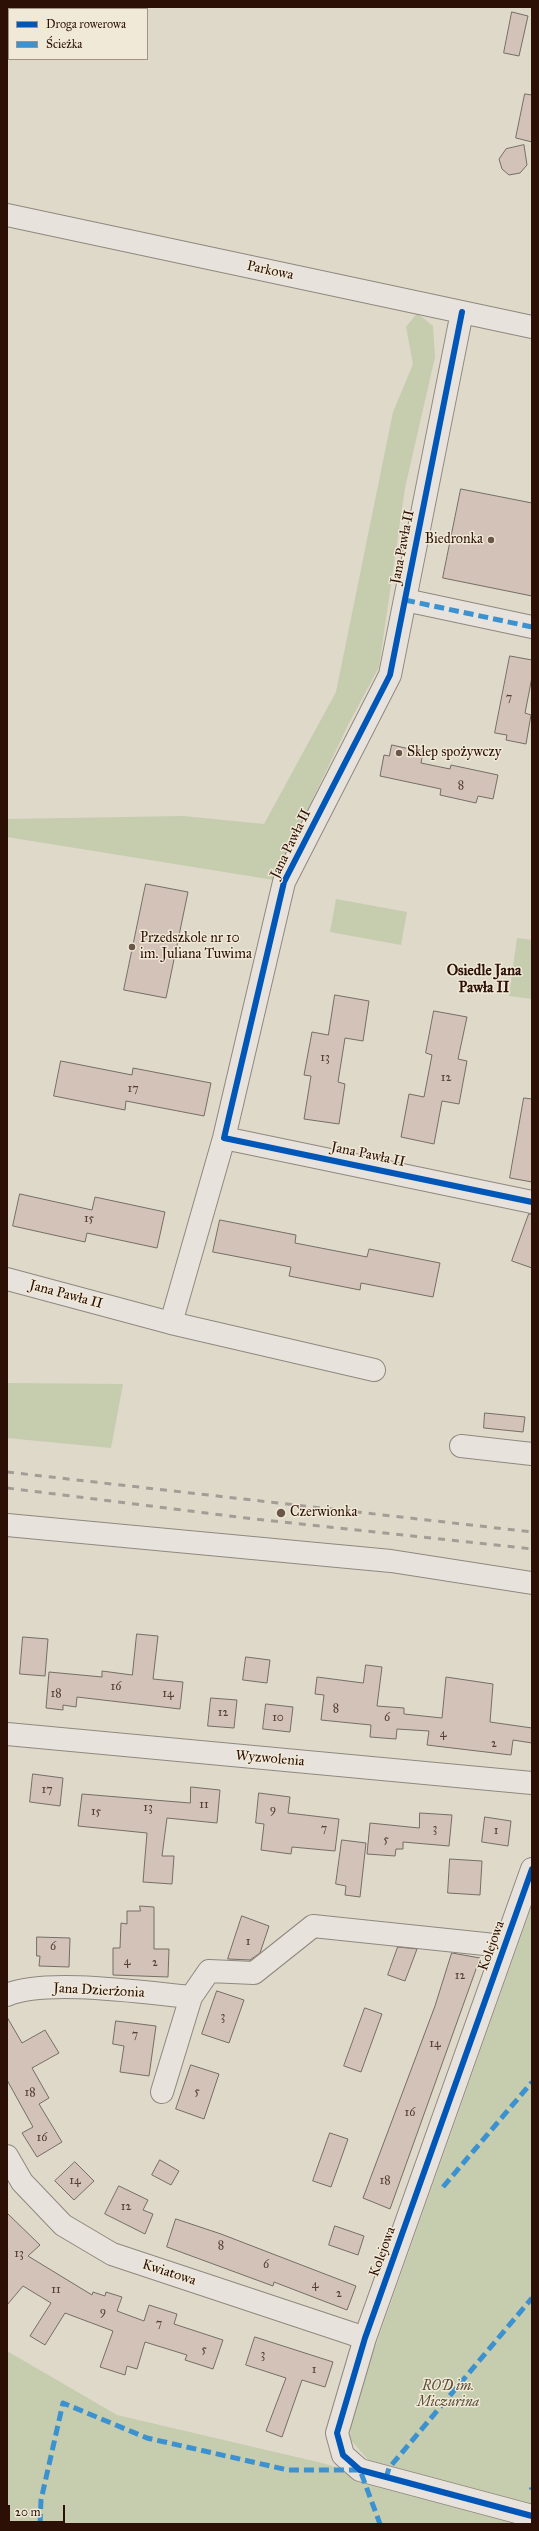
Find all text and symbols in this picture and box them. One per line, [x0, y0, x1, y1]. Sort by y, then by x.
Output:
legend [8, 8, 148, 60]
text: Droga rowerowa [46, 17, 126, 31]
text: Ścieżka [46, 37, 82, 51]
street label: Parkowa [245, 258, 295, 284]
street label: Jana Pawła II [388, 509, 418, 585]
place label: Biedronka [425, 532, 483, 548]
marker: Biedronka [486, 535, 496, 545]
house number: 7 [506, 691, 512, 705]
place label: Sklep spożywczy [407, 745, 501, 761]
marker: Sklep spożywczy [394, 748, 404, 758]
house number: 8 [458, 779, 464, 793]
street label: Jana Pawła II [267, 807, 315, 881]
place label: Przedszkole nr 10 im. Juliana Tuwima [140, 931, 252, 964]
marker: Przedszkole nr 10 im. Juliana Tuwima [127, 942, 137, 952]
district label: Osiedle Jana Pawła II [447, 962, 521, 997]
house number: 13 [320, 1051, 330, 1065]
house number: 12 [441, 1071, 451, 1085]
house number: 17 [127, 1082, 139, 1096]
street label: Jana Pawła II [329, 1139, 407, 1171]
house number: 15 [84, 1212, 94, 1226]
street label: Jana Pawła II [28, 1277, 104, 1313]
place label: Czerwionka [290, 1505, 357, 1521]
marker: Czerwionka [275, 1507, 287, 1519]
house number: 16 [111, 1680, 121, 1694]
house number: 18 [50, 1687, 62, 1701]
house number: 14 [162, 1687, 174, 1701]
house number: 8 [333, 1702, 339, 1716]
house number: 12 [218, 1706, 228, 1720]
house number: 10 [272, 1711, 284, 1725]
house number: 6 [384, 1711, 390, 1725]
house number: 4 [440, 1727, 446, 1741]
house number: 2 [491, 1737, 497, 1751]
street label: Wyzwolenia [235, 1748, 305, 1770]
house number: 17 [41, 1783, 53, 1797]
house number: 11 [199, 1798, 209, 1812]
house number: 13 [143, 1801, 153, 1815]
house number: 9 [270, 1803, 276, 1817]
house number: 15 [91, 1805, 101, 1819]
house number: 7 [321, 1822, 327, 1836]
house number: 3 [433, 1822, 437, 1836]
house number: 1 [494, 1824, 498, 1838]
house number: 5 [383, 1833, 389, 1847]
street label: Kolejowa [475, 1919, 509, 1973]
house number: 1 [246, 1935, 250, 1949]
house number: 6 [50, 1940, 56, 1954]
house number: 4 [124, 1955, 130, 1969]
house number: 2 [152, 1956, 158, 1970]
house number: 12 [455, 1969, 465, 1983]
street label: Jana Dzierżonia [53, 1980, 145, 2002]
house number: 3 [221, 2010, 225, 2024]
house number: 7 [132, 2028, 138, 2042]
house number: 14 [429, 2037, 441, 2051]
house number: 5 [194, 2085, 200, 2099]
house number: 18 [24, 2086, 36, 2100]
house number: 16 [405, 2106, 415, 2120]
house number: 16 [37, 2131, 47, 2145]
house number: 14 [69, 2174, 81, 2188]
house number: 18 [379, 2174, 391, 2188]
house number: 12 [121, 2200, 131, 2214]
street label: Kolejowa [366, 2225, 400, 2279]
house number: 8 [218, 2239, 224, 2253]
house number: 13 [14, 2247, 24, 2261]
street label: Kwiatowa [140, 2256, 198, 2290]
house number: 6 [263, 2258, 269, 2272]
house number: 4 [312, 2278, 318, 2292]
house number: 11 [51, 2283, 61, 2297]
house number: 2 [336, 2287, 342, 2301]
house number: 9 [100, 2305, 106, 2319]
house number: 7 [156, 2317, 162, 2331]
house number: 5 [201, 2343, 207, 2357]
house number: 3 [261, 2348, 265, 2362]
house number: 1 [312, 2363, 316, 2377]
park label: ROD im. Miczurina [417, 2379, 479, 2412]
scale bar [10, 2497, 67, 2523]
text: 20 m [15, 2505, 41, 2519]

